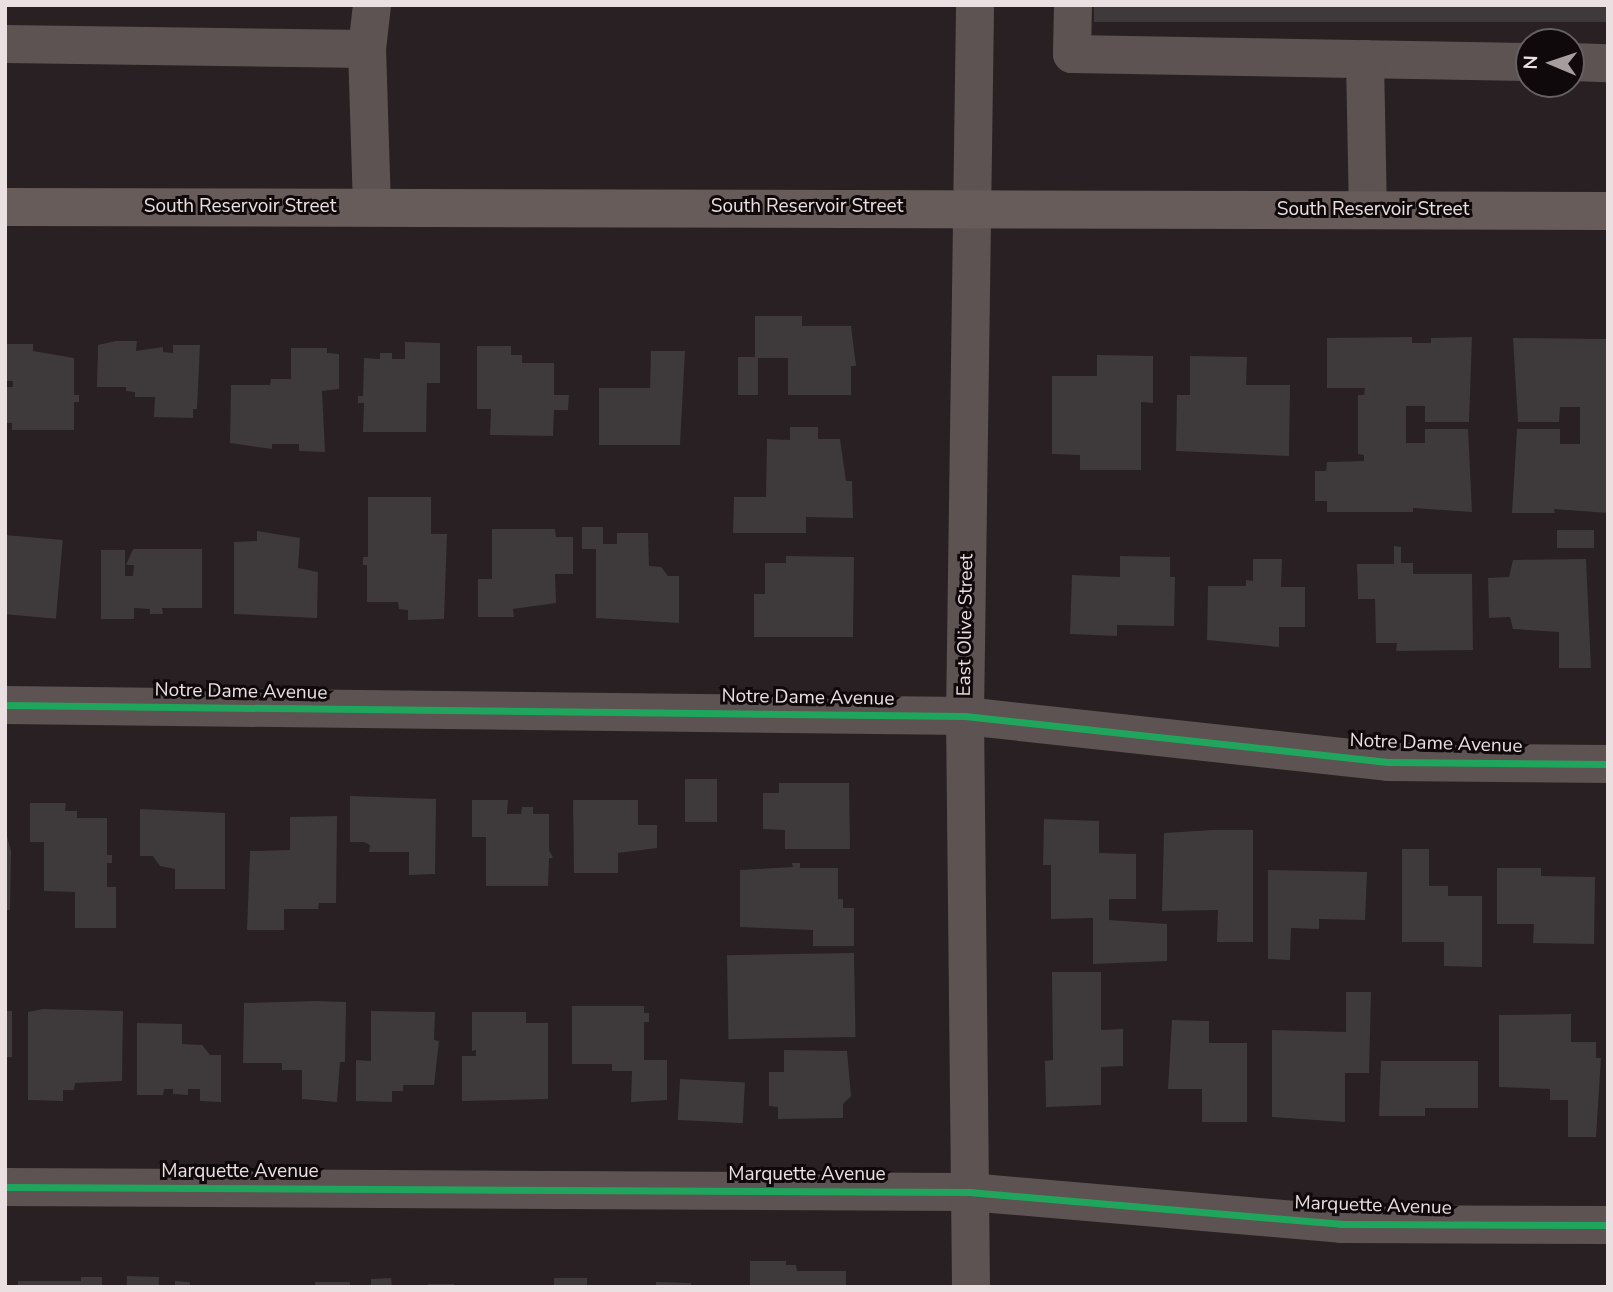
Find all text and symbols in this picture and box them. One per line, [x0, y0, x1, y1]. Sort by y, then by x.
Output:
north arrow [1515, 28, 1585, 98]
text: N [1518, 55, 1544, 70]
street label: South Reservoir Street [144, 196, 336, 218]
street label: South Reservoir Street [711, 196, 903, 218]
street label: South Reservoir Street [1277, 199, 1469, 221]
street label: East Olive Street [953, 553, 979, 697]
street label: Notre Dame Avenue [154, 679, 328, 705]
street label: Notre Dame Avenue [721, 685, 895, 711]
street label: Notre Dame Avenue [1349, 730, 1523, 758]
street label: Marquette Avenue [161, 1161, 319, 1183]
street label: Marquette Avenue [728, 1164, 886, 1186]
street label: Marquette Avenue [1294, 1192, 1452, 1220]

